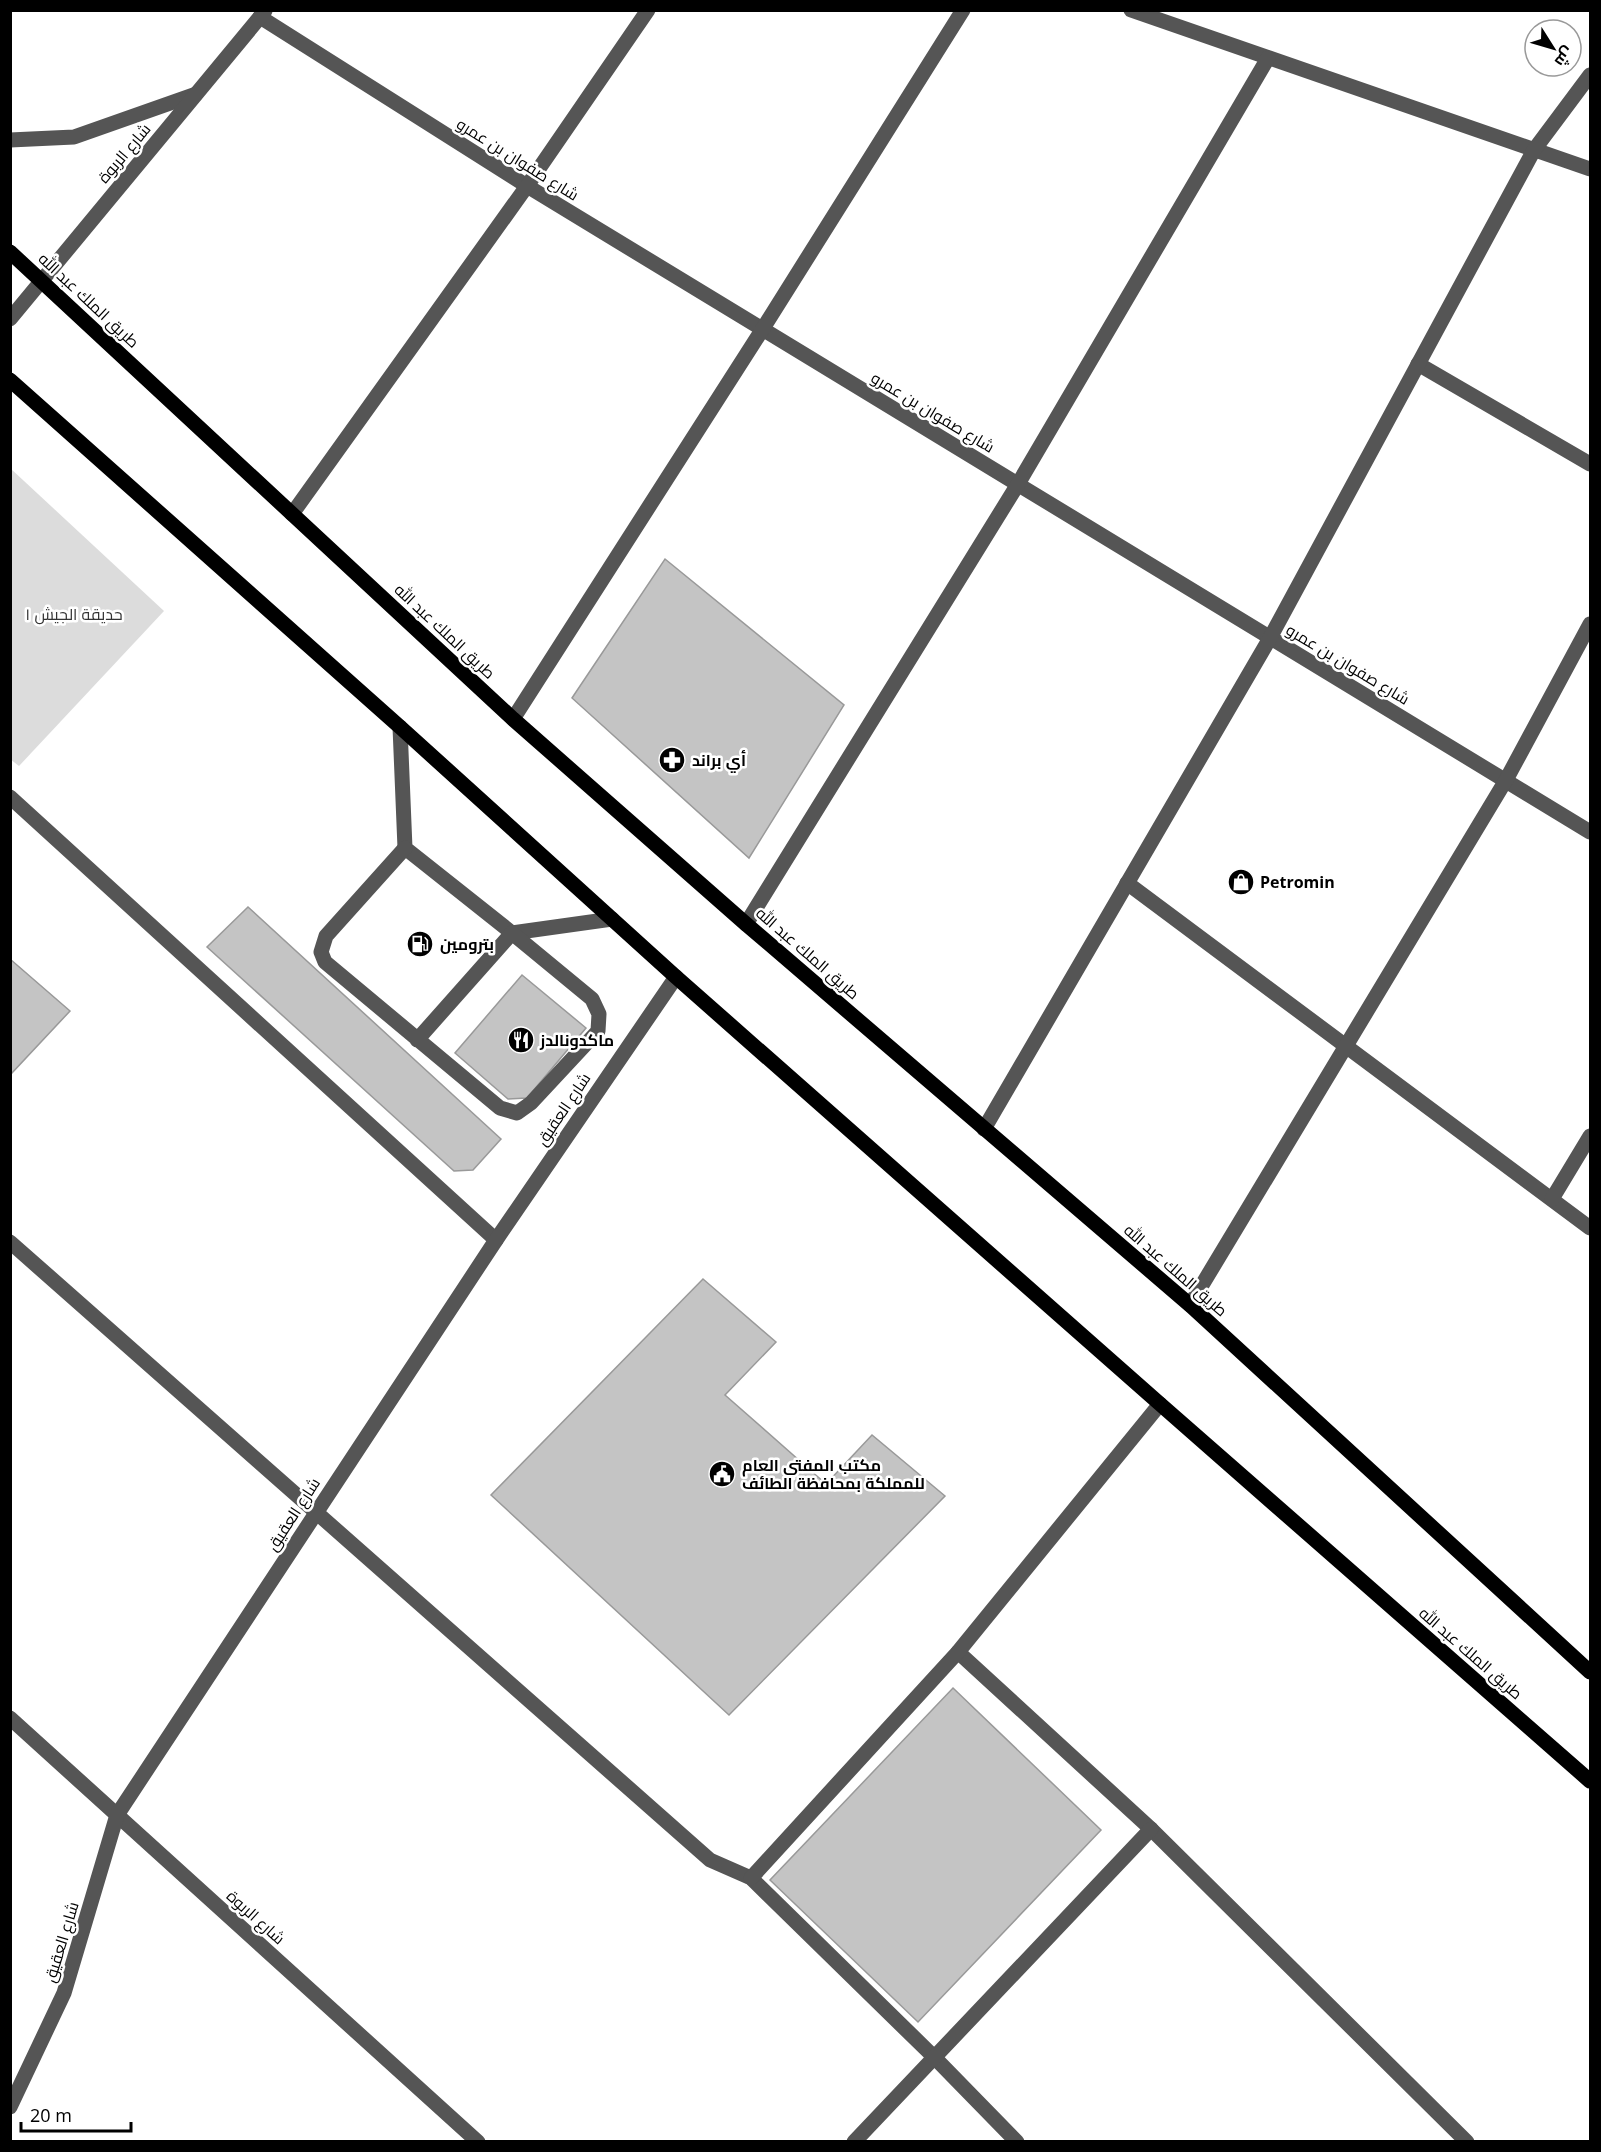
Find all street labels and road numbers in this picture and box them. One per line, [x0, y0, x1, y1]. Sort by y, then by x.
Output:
street label: شارع صفوان بن عمرو [452, 113, 583, 206]
street label: شارع الربوة [93, 119, 156, 188]
street label: طريق الملك عبد الله [34, 247, 144, 353]
street label: شارع صفوان بن عمرو [867, 366, 999, 458]
street label: طريق الملك عبد الله [390, 578, 500, 684]
street label: شارع صفوان بن عمرو [1282, 618, 1414, 710]
street label: طريق الملك عبد الله [752, 902, 864, 1004]
street label: شارع العقيق [531, 1068, 596, 1150]
street label: طريق الملك عبد الله [1120, 1219, 1232, 1321]
street label: شارع العقيق [261, 1473, 326, 1555]
street label: طريق الملك عبد الله [1415, 1602, 1527, 1704]
street label: شارع الربوة [221, 1885, 290, 1950]
street label: شارع العقيق [38, 1899, 85, 1985]

